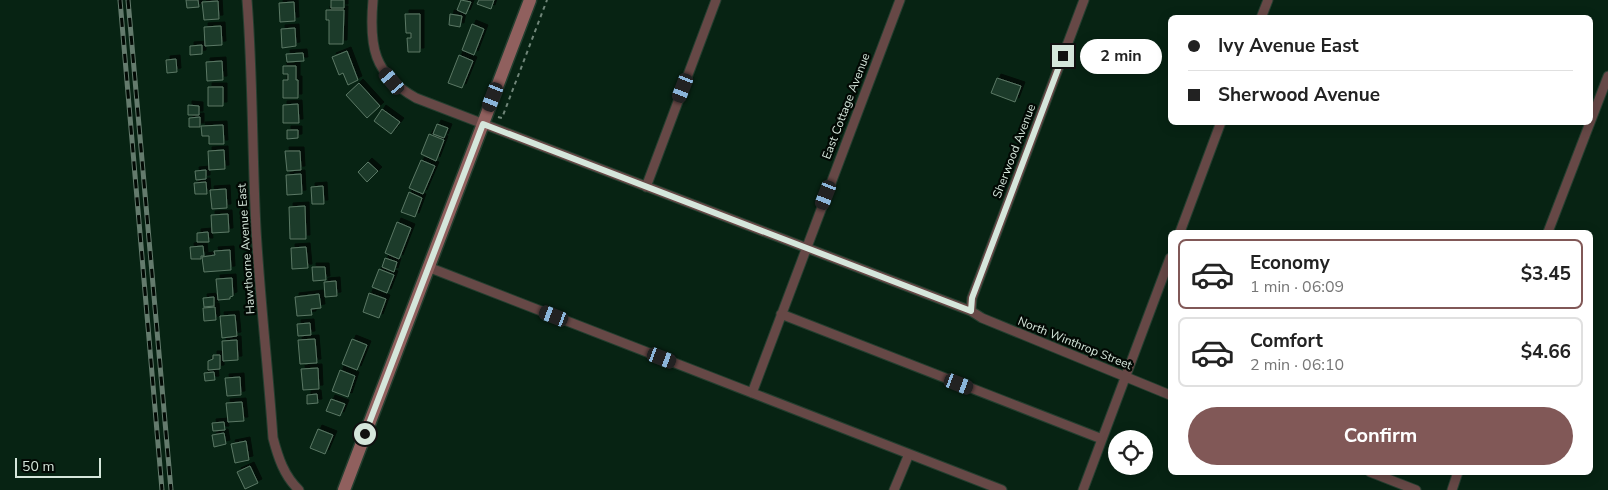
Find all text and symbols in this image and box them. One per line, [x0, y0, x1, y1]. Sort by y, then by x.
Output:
text: Ivy Avenue East [1218, 33, 1359, 59]
callout: 2 min [1080, 38, 1163, 74]
route end [1052, 45, 1074, 67]
text: 2 min [1100, 45, 1142, 67]
street label: East Cottage Avenue [818, 51, 874, 161]
car [376, 65, 407, 97]
car [670, 71, 695, 105]
car [480, 80, 505, 114]
text: Sherwood Avenue [1218, 82, 1380, 108]
street label: Sherwood Avenue [989, 102, 1039, 200]
car [813, 178, 838, 212]
street label: Hawthorne Avenue East [233, 182, 259, 315]
text: Economy [1250, 250, 1330, 276]
icon: car [1190, 252, 1235, 297]
text: $3.45 [1521, 261, 1571, 287]
text: 1 min · 06:09 [1250, 276, 1344, 298]
car [537, 304, 570, 328]
street label: North Winthrop Street [1016, 313, 1135, 374]
text: Comfort [1250, 328, 1323, 354]
icon: car [1190, 330, 1235, 375]
text: $4.66 [1521, 339, 1571, 365]
car [645, 346, 678, 370]
text: 2 min · 06:10 [1250, 354, 1344, 376]
car [942, 372, 975, 396]
button: Confirm [1188, 407, 1573, 465]
route start [354, 423, 376, 445]
map controls [1108, 430, 1153, 475]
button: locate [1108, 430, 1153, 475]
scale bar [15, 455, 101, 478]
text: 50 m [22, 457, 54, 476]

